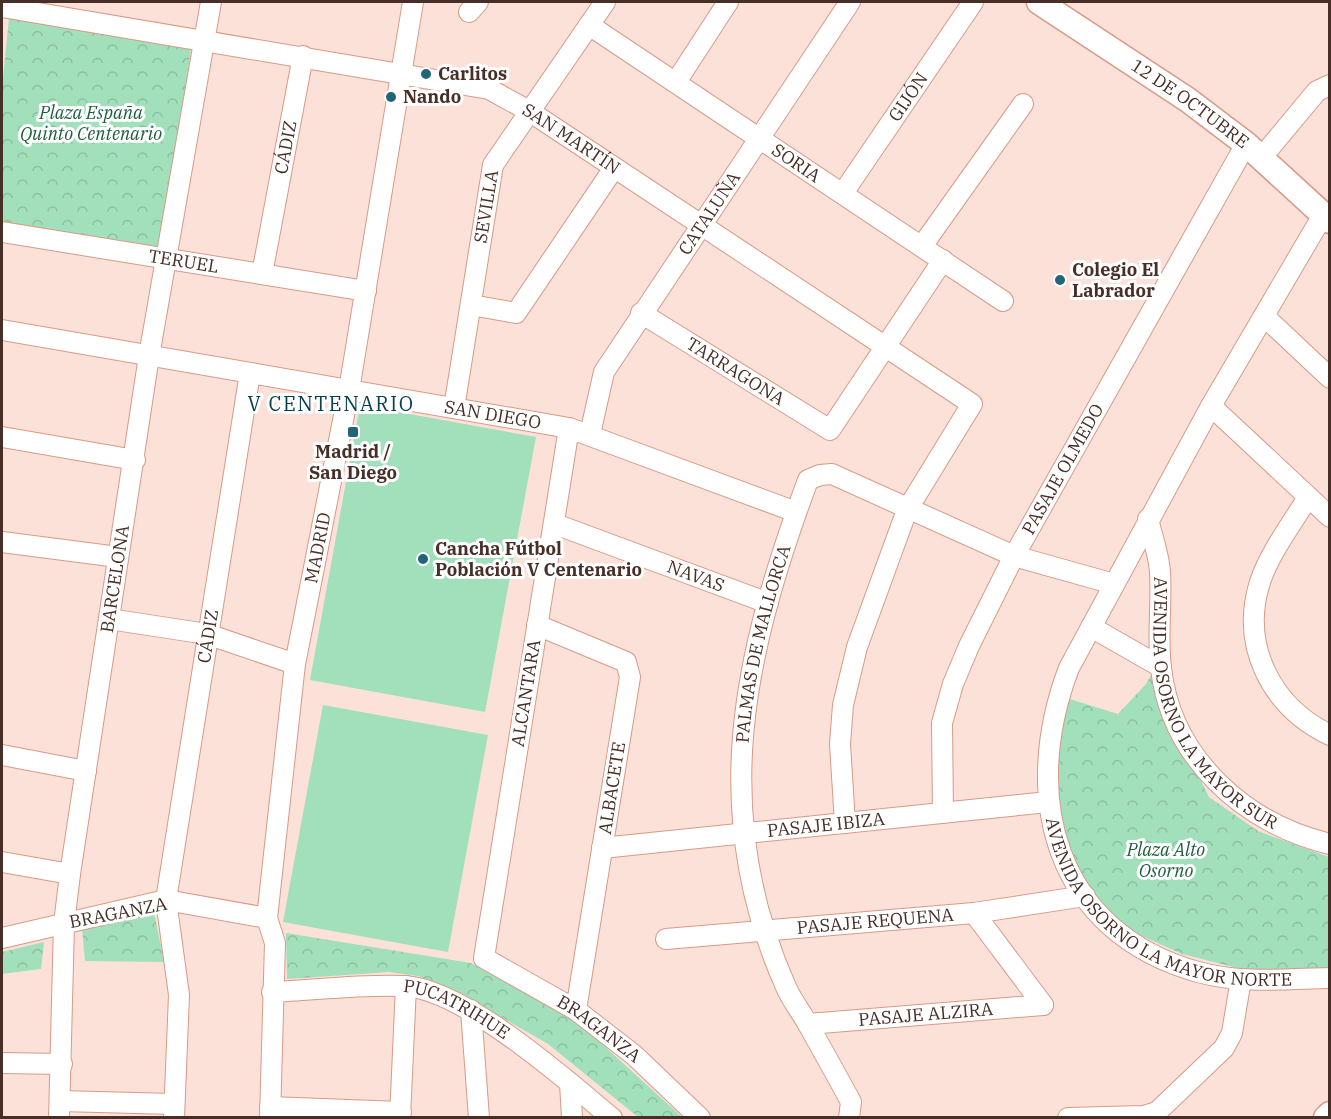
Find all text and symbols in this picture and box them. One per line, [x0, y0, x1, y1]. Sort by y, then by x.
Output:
street label: 12 DE OCTUBRE [1127, 54, 1254, 153]
place label: Carlitos [438, 62, 507, 85]
marker: Carlitos [419, 67, 433, 81]
street label: GIJÓN [883, 68, 933, 126]
place label: Nando [403, 85, 461, 108]
marker: Nando [384, 90, 398, 104]
street label: SAN MARTÍN [519, 98, 625, 179]
park label: Plaza España Quinto Centenario [20, 101, 162, 145]
street label: CÁDIZ [269, 118, 302, 176]
street label: SORIA [768, 138, 826, 188]
street label: SEVILLA [469, 167, 503, 245]
street label: CATALUÑA [673, 167, 745, 259]
street label: TERUEL [147, 244, 220, 278]
place label: Colegio El Labrador [1072, 258, 1159, 302]
marker: Colegio El Labrador [1053, 273, 1067, 287]
street label: TARRAGONA [682, 332, 790, 411]
district label: V CENTENARIO [248, 390, 414, 417]
street label: SAN DIEGO [443, 395, 543, 434]
street label: PASAJE OLMEDO [1016, 400, 1108, 538]
marker: Madrid / San Diego [346, 425, 360, 439]
place label: Madrid / San Diego [309, 440, 397, 484]
street label: MADRID [299, 510, 336, 585]
street label: BARCELONA [95, 523, 134, 634]
place label: Cancha Fútbol Población V Centenario [435, 537, 642, 581]
street label: PALMAS DE MALLORCA [731, 541, 796, 744]
marker: Cancha Fútbol Población V Centenario [416, 552, 430, 566]
street label: NAVAS [664, 555, 728, 597]
street label: AVENIDA OSORNO LA MAYOR SUR [1148, 576, 1282, 834]
street label: CÁDIZ [192, 608, 223, 665]
street label: ALCANTARA [506, 637, 545, 748]
street label: ALBACETE [593, 740, 630, 836]
street label: PASAJE IBIZA [766, 807, 886, 842]
street label: AVENIDA OSORNO LA MAYOR NORTE [1041, 815, 1293, 991]
park label: Plaza Alto Osorno [1126, 838, 1205, 882]
street label: BRAGANZA [67, 892, 169, 933]
street label: PASAJE REQUENA [796, 903, 955, 939]
street label: PUCATRIHUE [402, 974, 514, 1044]
street label: BRAGANZA [553, 990, 646, 1068]
street label: PASAJE ALZIRA [857, 997, 995, 1031]

